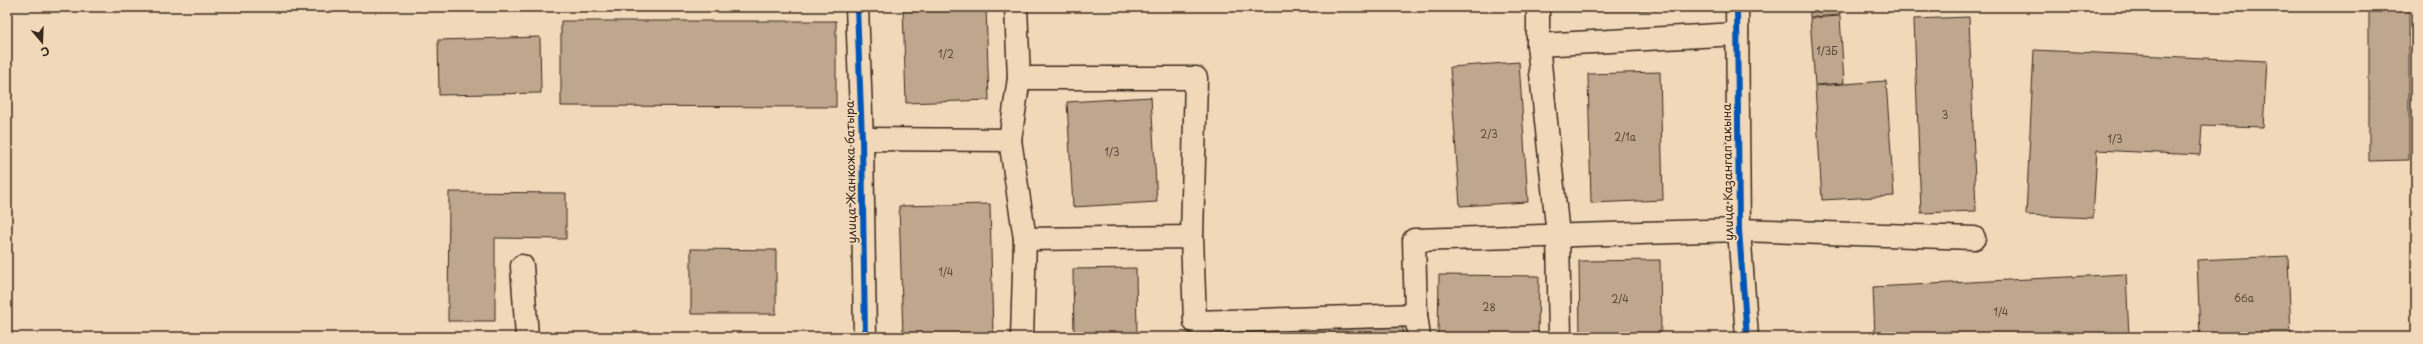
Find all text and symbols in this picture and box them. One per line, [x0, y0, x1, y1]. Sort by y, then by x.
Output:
north arrow [22, 22, 62, 62]
text: С [39, 43, 52, 61]
house number: 1/3Б [1816, 43, 1838, 58]
house number: 1/2 [938, 46, 954, 61]
street label: улица Жанкожа батыра [840, 100, 860, 244]
street label: улица Казангап акына [1717, 103, 1737, 241]
house number: 3 [1942, 107, 1948, 122]
house number: 2/3 [1480, 126, 1498, 141]
house number: 2/1а [1614, 129, 1637, 144]
house number: 1/3 [2107, 131, 2123, 146]
house number: 1/3 [1104, 144, 1120, 159]
house number: 1/4 [939, 264, 954, 279]
house number: 66а [2234, 290, 2255, 305]
house number: 2/4 [1611, 291, 1629, 306]
house number: 28 [1482, 299, 1496, 314]
house number: 1/4 [1994, 304, 2009, 319]

